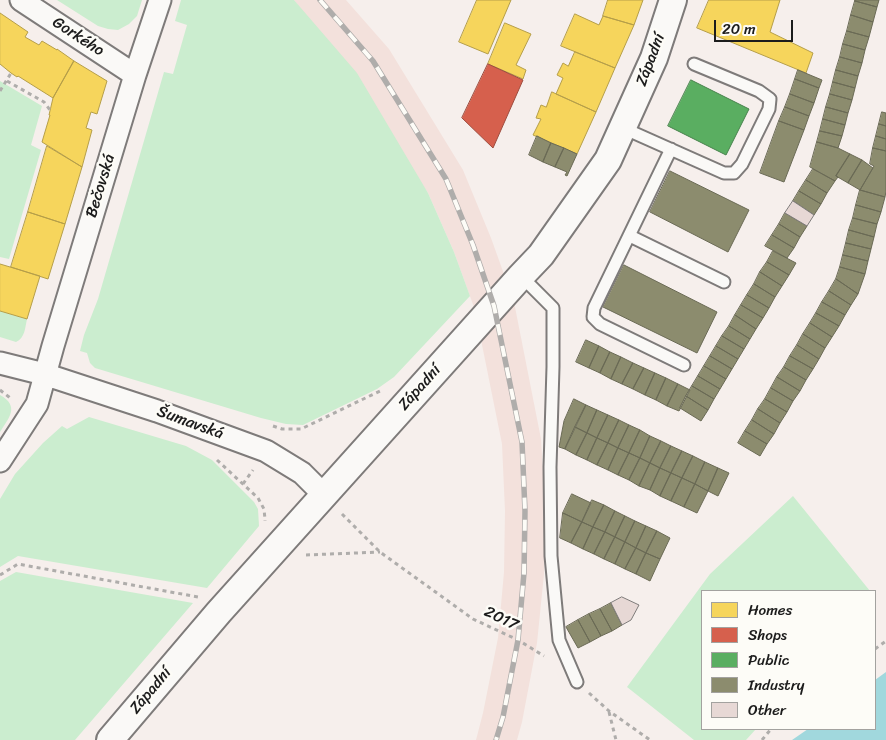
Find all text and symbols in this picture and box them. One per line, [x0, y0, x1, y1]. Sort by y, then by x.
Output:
scale bar [716, 10, 795, 42]
street label: Gorkého [48, 13, 108, 61]
text: 20 m [722, 16, 756, 42]
street label: Západní [632, 31, 670, 89]
street label: Bečovská [82, 152, 120, 220]
street label: Západní [395, 361, 445, 415]
street label: Šumavská [154, 402, 226, 444]
legend [701, 590, 876, 730]
text: Homes [748, 597, 792, 623]
street label: 2017 [481, 603, 521, 635]
text: Shops [748, 622, 787, 648]
text: Public [748, 647, 789, 673]
street label: Západní [126, 664, 176, 718]
text: Industry [748, 672, 805, 698]
text: Other [748, 697, 786, 723]

